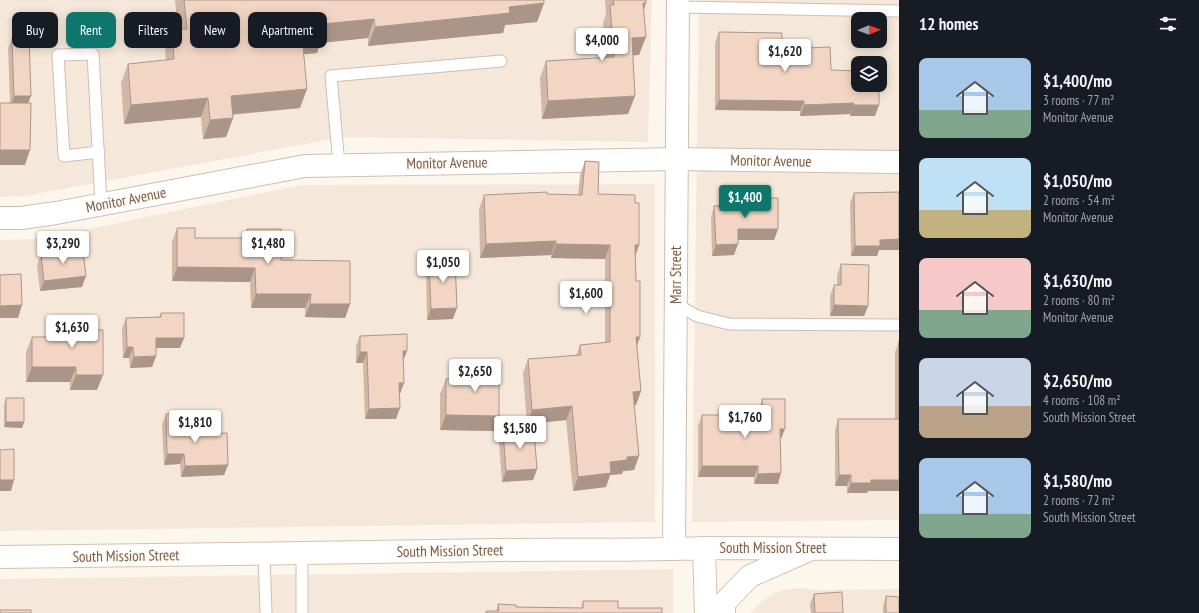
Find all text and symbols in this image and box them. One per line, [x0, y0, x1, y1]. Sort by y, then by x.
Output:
chip: Buy [12, 12, 58, 48]
chip: Rent [66, 12, 116, 48]
chip: Filters [124, 12, 182, 48]
chip: New [190, 12, 240, 48]
chip: Apartment [248, 12, 327, 48]
north arrow [851, 12, 887, 48]
map controls [851, 12, 887, 92]
text: 12 homes [919, 13, 978, 35]
icon: filters [1157, 13, 1179, 35]
pin: $4,000 [569, 28, 635, 62]
text: $4,000 [585, 32, 619, 49]
pin: $1,620 [752, 39, 818, 73]
text: $1,620 [768, 43, 802, 60]
button: layers [851, 56, 887, 92]
text: $1,400/mo [1043, 70, 1112, 92]
icon: home [951, 74, 999, 122]
text: 3 rooms · 77 m² [1043, 92, 1114, 109]
text: Monitor Avenue [1043, 109, 1113, 126]
street label: Monitor Avenue [730, 150, 812, 171]
street label: Monitor Avenue [406, 152, 488, 173]
text: $1,050/mo [1043, 170, 1112, 192]
icon: home [951, 174, 999, 222]
street label: Monitor Avenue [84, 182, 168, 217]
pin: $1,400 [712, 185, 778, 219]
text: $1,400 [728, 189, 762, 206]
text: 2 rooms · 54 m² [1043, 192, 1115, 209]
text: Monitor Avenue [1043, 209, 1113, 226]
pin: $3,290 [30, 231, 96, 265]
pin: $1,480 [235, 231, 301, 265]
text: $3,290 [46, 235, 80, 252]
text: $1,480 [251, 235, 285, 252]
street label: Marr Street [666, 246, 685, 304]
pin: $1,050 [410, 250, 476, 284]
text: $1,050 [426, 254, 460, 271]
text: $1,630/mo [1043, 270, 1112, 292]
icon: home [951, 274, 999, 322]
pin: $1,600 [553, 281, 619, 315]
text: $1,600 [569, 285, 603, 302]
text: 2 rooms · 80 m² [1043, 292, 1115, 309]
text: Monitor Avenue [1043, 309, 1113, 326]
pin: $1,630 [39, 315, 105, 349]
text: $1,630 [55, 319, 89, 336]
pin: $2,650 [442, 359, 508, 393]
text: $2,650 [458, 363, 492, 380]
text: $2,650/mo [1043, 370, 1112, 392]
icon: home [951, 374, 999, 422]
text: 4 rooms · 108 m² [1043, 392, 1121, 409]
pin: $1,760 [712, 405, 778, 439]
text: $1,760 [728, 409, 762, 426]
text: South Mission Street [1043, 409, 1136, 426]
pin: $1,810 [162, 410, 228, 444]
text: $1,810 [178, 414, 212, 431]
pin: $1,580 [487, 416, 553, 450]
text: $1,580 [503, 420, 537, 437]
text: $1,580/mo [1043, 470, 1112, 492]
icon: home [951, 474, 999, 522]
text: 2 rooms · 72 m² [1043, 492, 1115, 509]
text: South Mission Street [1043, 509, 1136, 526]
street label: South Mission Street [720, 538, 826, 557]
street label: South Mission Street [396, 540, 504, 561]
street label: South Mission Street [72, 545, 180, 566]

